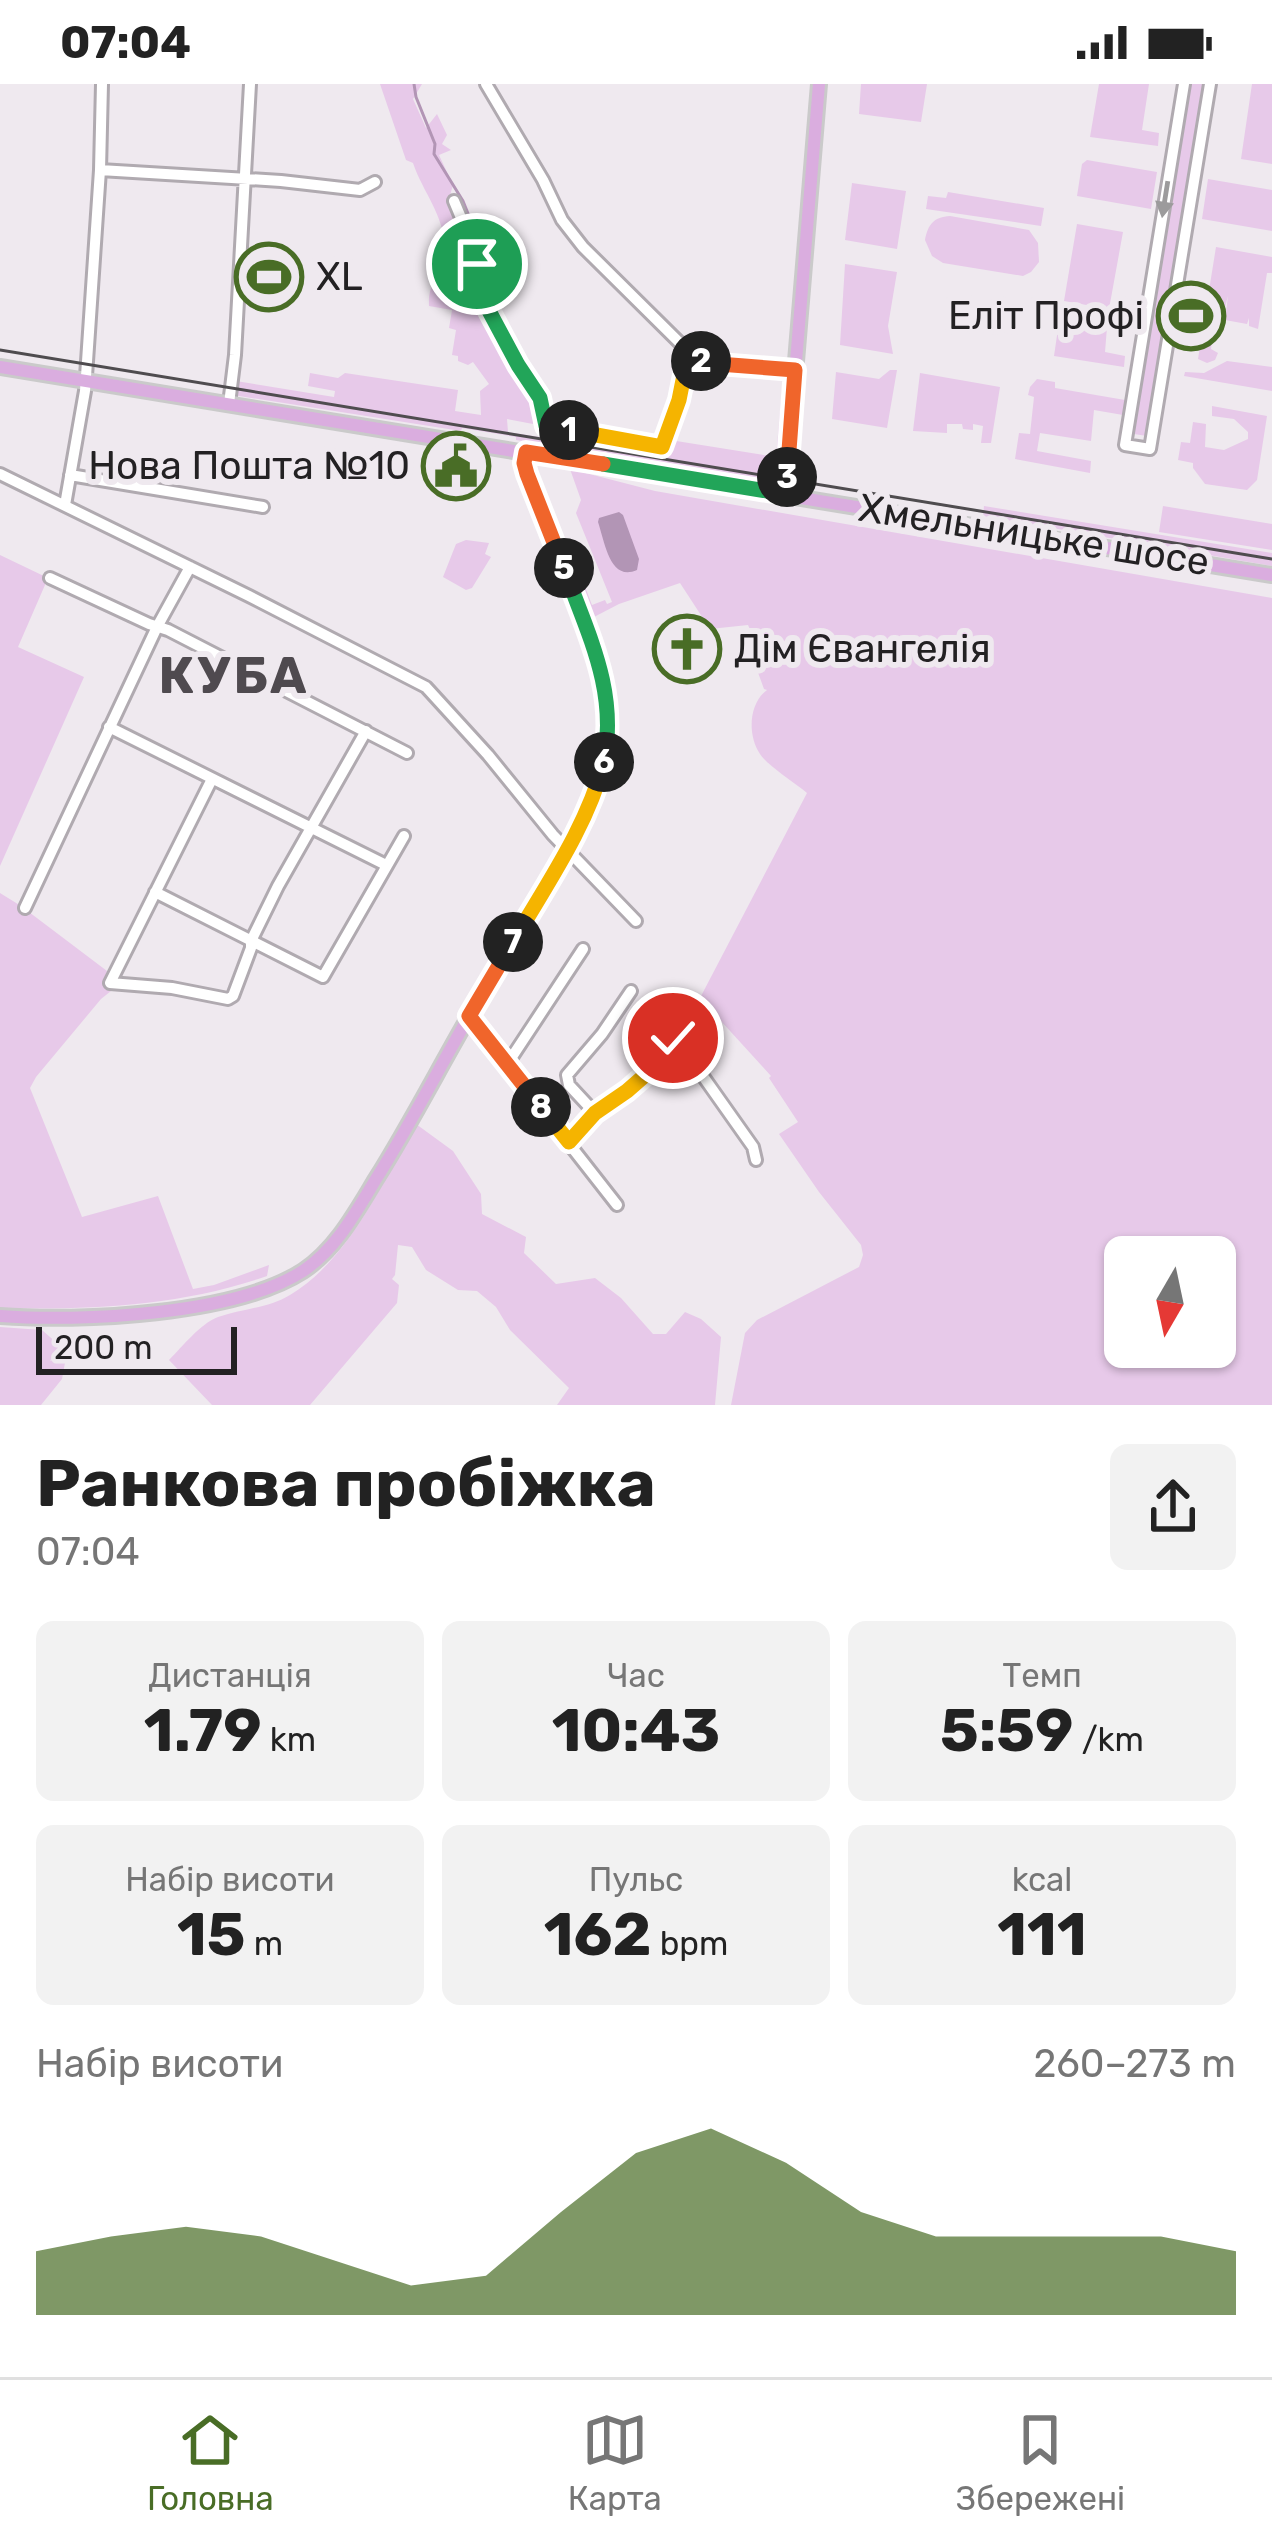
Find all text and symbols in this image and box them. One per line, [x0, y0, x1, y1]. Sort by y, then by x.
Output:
text: 07:04 [60, 16, 191, 69]
one-way arrow [1156, 181, 1174, 219]
pin [426, 213, 528, 315]
icon: arrive [444, 231, 510, 297]
sports icon: XL [234, 242, 304, 312]
place label: XL [316, 254, 363, 300]
sports icon: Еліт Профі [1156, 281, 1226, 351]
place label: Еліт Профі [948, 293, 1144, 339]
pin: 2 [671, 331, 731, 391]
text: 2 [690, 341, 712, 380]
pin: 1 [539, 400, 599, 460]
text: 1 [561, 410, 577, 449]
public building icon: Нова Пошта №10 [421, 431, 491, 501]
place label: Нова Пошта №10 [88, 443, 410, 489]
pin: 3 [757, 447, 817, 507]
text: 3 [776, 457, 798, 496]
street label: Хмельницьке шосе [856, 485, 1212, 585]
pin: 5 [534, 538, 594, 598]
text: 5 [553, 548, 575, 587]
church icon: Дім Євангелія [652, 614, 722, 684]
place label: Дім Євангелія [734, 626, 991, 672]
district label: КУБА [159, 645, 309, 706]
pin: 6 [574, 732, 634, 792]
text: 6 [593, 742, 615, 781]
pin: 7 [483, 912, 543, 972]
text: 7 [504, 922, 522, 961]
pin [622, 987, 724, 1089]
icon: check [640, 1005, 706, 1071]
pin: 8 [511, 1077, 571, 1137]
text: 8 [530, 1087, 552, 1126]
north arrow [1104, 1236, 1236, 1368]
map controls [1104, 1236, 1236, 1368]
scale bar [36, 1321, 237, 1374]
text: 200 m [54, 1328, 153, 1367]
text: Ранкова пробіжка [36, 1444, 656, 1523]
button: share [1110, 1444, 1236, 1570]
text: 07:04 [36, 1529, 140, 1575]
text: Дистанція [148, 1656, 312, 1695]
text: Час [607, 1656, 665, 1695]
text: Темп [1002, 1656, 1082, 1695]
text: 1.79 [144, 1695, 262, 1766]
text: 10:43 [552, 1695, 720, 1766]
text: 5:59 [940, 1695, 1074, 1766]
text: km [262, 1720, 316, 1759]
text: /km [1074, 1720, 1144, 1759]
text: Набір висоти [125, 1860, 335, 1899]
text: Пульс [589, 1860, 683, 1899]
text: kcal [1012, 1860, 1072, 1899]
text: 15 [177, 1899, 246, 1970]
text: 162 [544, 1899, 652, 1970]
text: 111 [997, 1899, 1087, 1970]
text: m [246, 1924, 283, 1963]
text: bpm [652, 1924, 728, 1963]
text: Набір висоти [36, 2041, 284, 2087]
text: 260–273 m [1033, 2041, 1236, 2087]
tab: Головна [147, 2407, 274, 2518]
tab: Карта [568, 2407, 662, 2518]
tab: Збережені [956, 2407, 1125, 2518]

